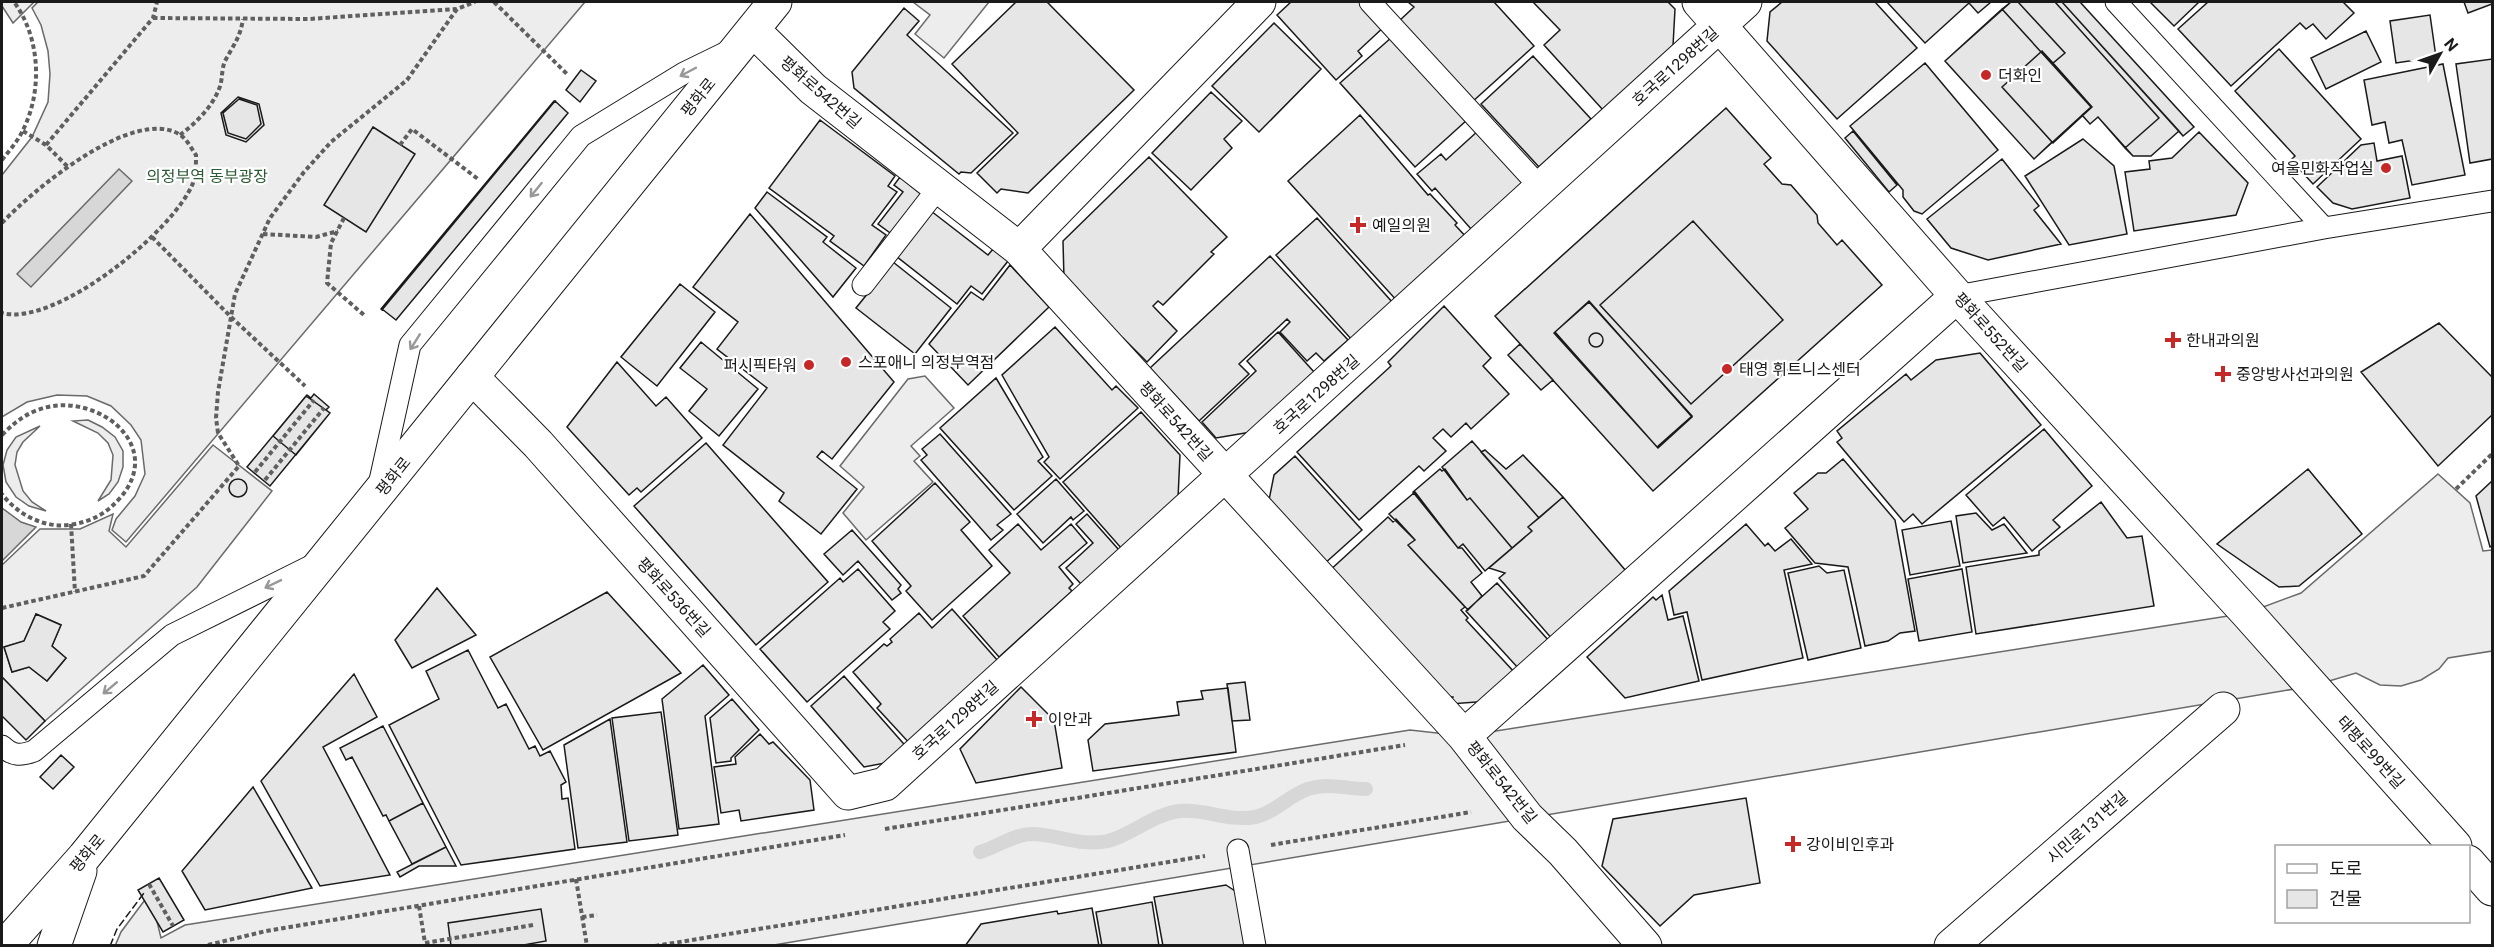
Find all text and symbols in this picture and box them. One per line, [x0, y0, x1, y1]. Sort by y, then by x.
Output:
street label: 호국로1298번길 [1628, 23, 1722, 110]
north arrow [2410, 24, 2470, 84]
text: N [2440, 34, 2462, 55]
street label: 평화로542번길 [776, 52, 865, 133]
place label: 더화인 [1998, 66, 2042, 85]
one-way arrow [679, 67, 697, 78]
marker: 더화인 [1979, 68, 1993, 82]
street label: 평화로 [677, 74, 720, 120]
place label: 여울민화작업실 [2271, 159, 2374, 178]
marker: 여울민화작업실 [2379, 161, 2393, 175]
park label: 의정부역 동부광장 [146, 167, 268, 186]
one-way arrow [530, 182, 543, 198]
marker: 예일의원 [1349, 216, 1367, 234]
place label: 예일의원 [1372, 216, 1431, 235]
street label: 평화로552번길 [1950, 289, 2031, 376]
marker: 한내과의원 [2164, 331, 2182, 349]
place label: 한내과의원 [2186, 331, 2260, 350]
one-way arrow [408, 334, 421, 351]
street label: 호국로1298번길 [1269, 351, 1363, 438]
place label: 스포애니 의정부역점 [858, 353, 994, 372]
marker: 스포애니 의정부역점 [839, 355, 853, 369]
place label: 퍼시픽타워 [723, 356, 797, 375]
marker: 퍼시픽타워 [802, 358, 816, 372]
place label: 태영 휘트니스센터 [1739, 360, 1861, 379]
marker: 태영 휘트니스센터 [1720, 362, 1734, 376]
marker: 중앙방사선과의원 [2214, 365, 2232, 383]
place label: 중앙방사선과의원 [2236, 365, 2354, 384]
street label: 평화로542번길 [1135, 378, 1216, 465]
street label: 평화로 [372, 453, 415, 499]
street label: 평화로536번길 [633, 554, 714, 641]
one-way arrow [265, 579, 283, 591]
street label: 호국로1298번길 [908, 677, 1002, 764]
one-way arrow [102, 681, 118, 694]
marker: 이안과 [1025, 710, 1043, 728]
place label: 이안과 [1048, 710, 1092, 729]
street label: 태평로99번길 [2333, 712, 2408, 793]
street label: 평화로542번길 [1463, 737, 1541, 827]
street label: 시민로131번길 [2043, 787, 2132, 868]
street label: 평화로 [66, 830, 109, 876]
marker: 강이비인후과 [1784, 835, 1802, 853]
place label: 강이비인후과 [1806, 835, 1895, 854]
legend [2275, 845, 2470, 923]
text: 도로 [2329, 858, 2362, 879]
text: 건물 [2329, 888, 2362, 909]

